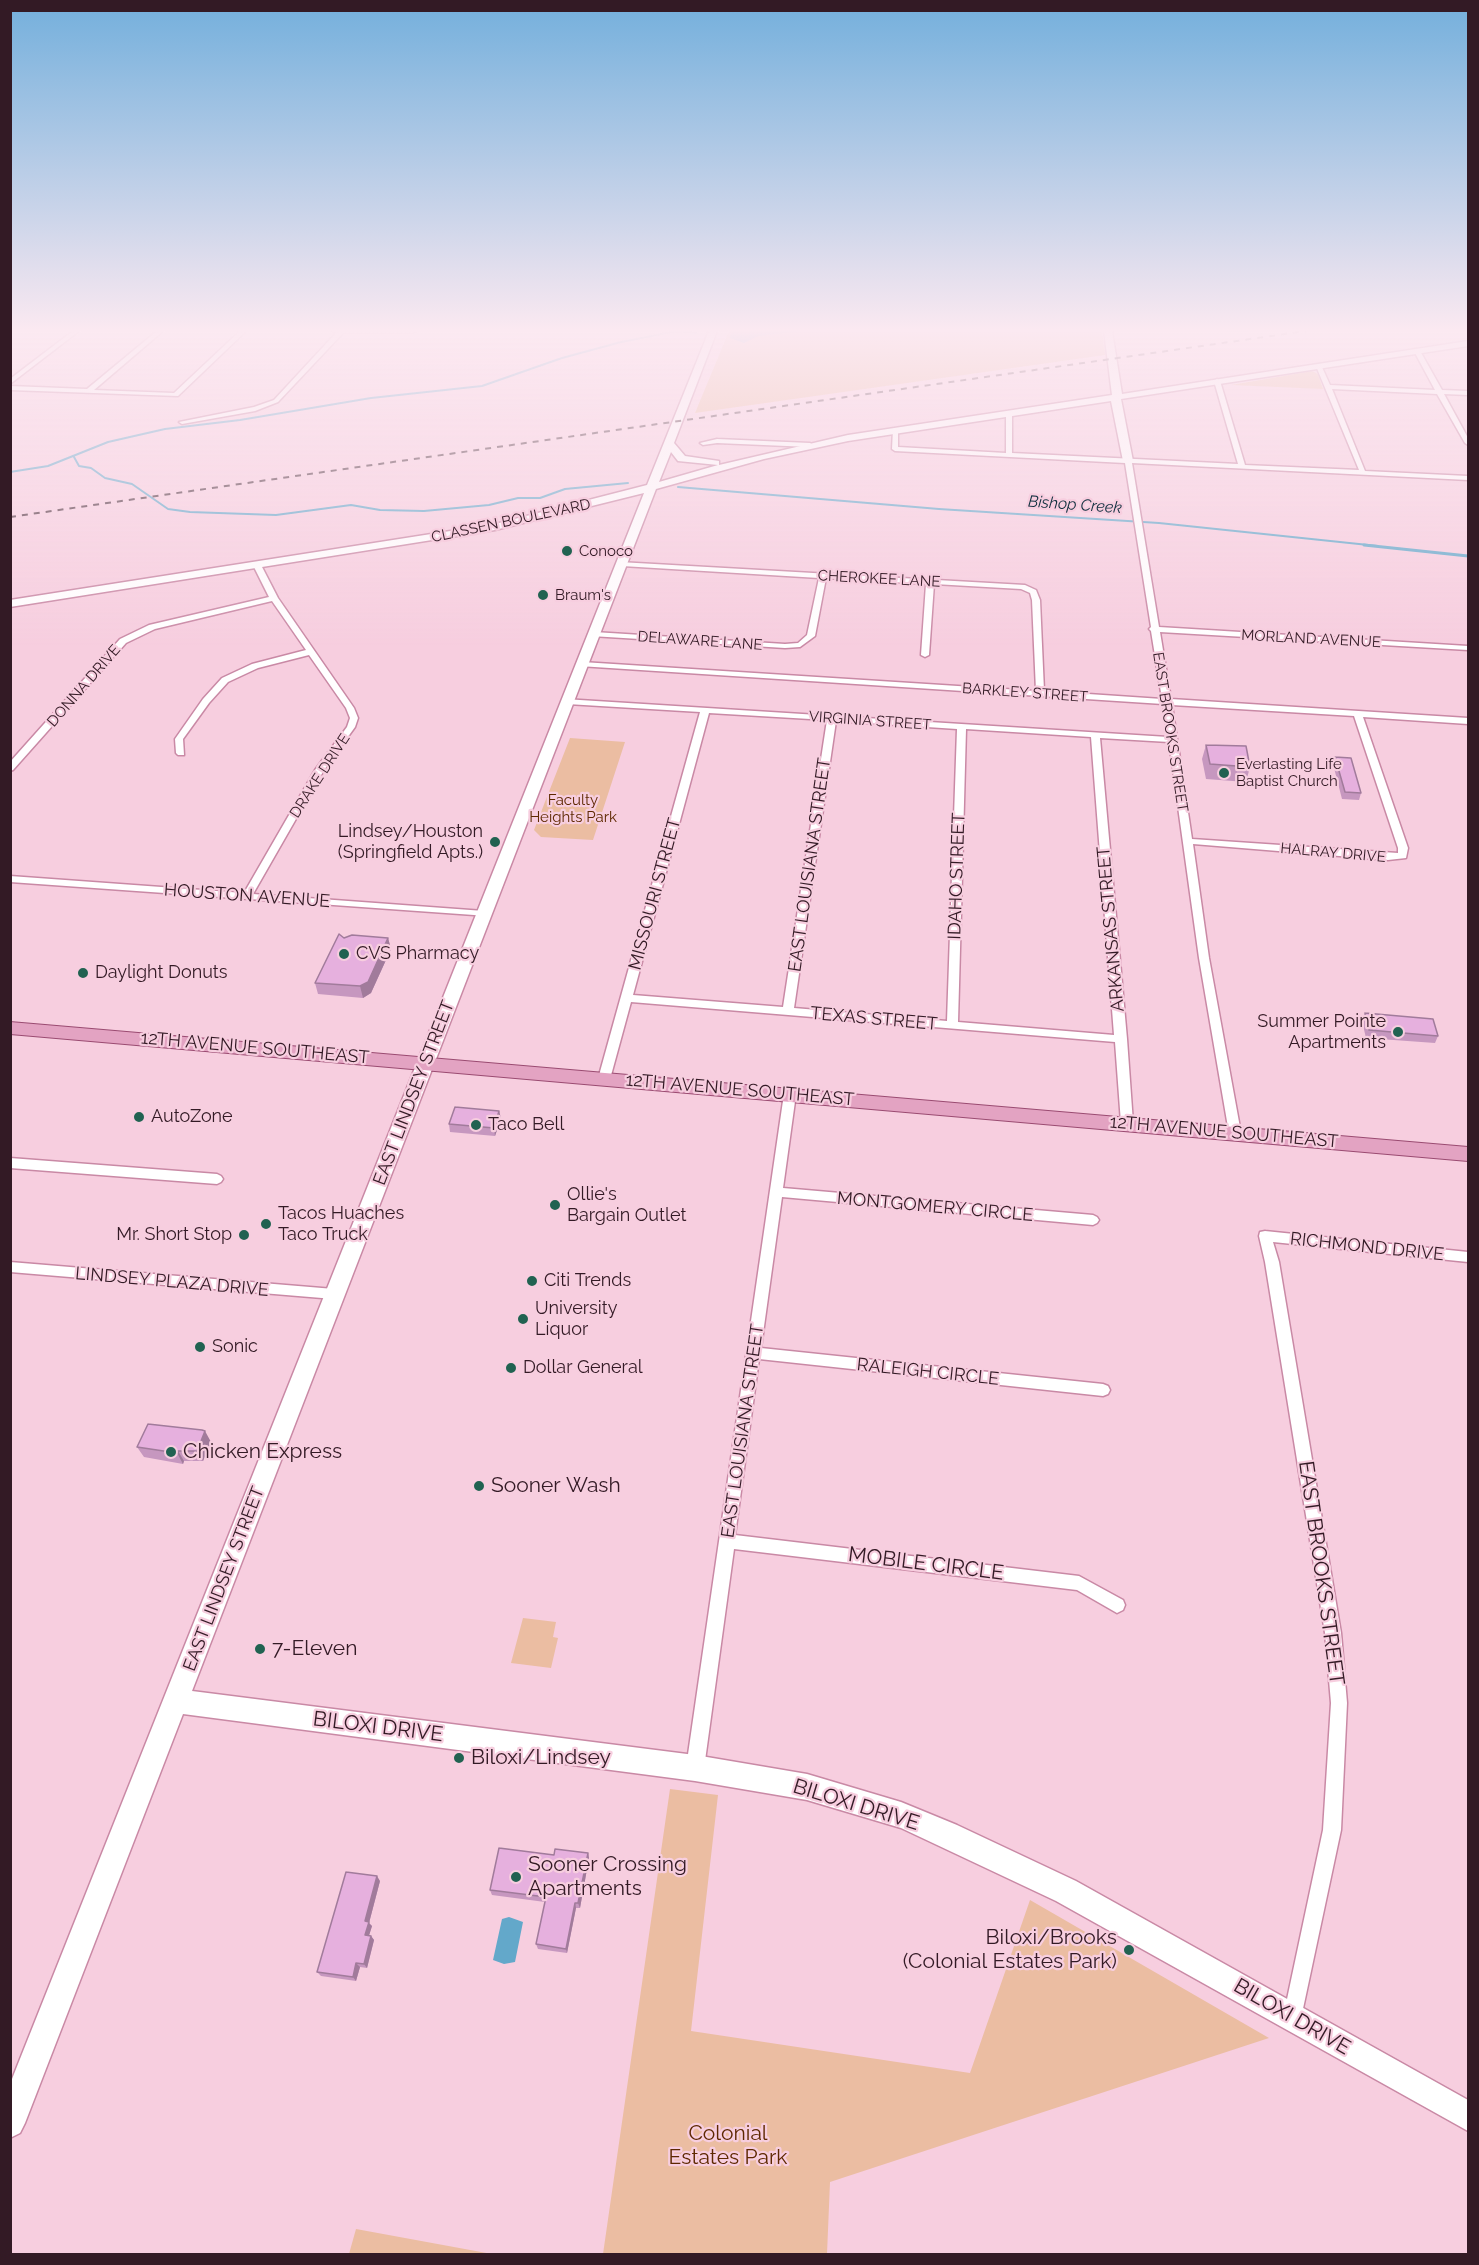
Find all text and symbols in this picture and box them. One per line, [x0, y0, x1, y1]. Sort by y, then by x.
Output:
water label: Bishop Creek [1027, 492, 1123, 518]
street label: CLASSEN BOULEVARD [430, 495, 592, 547]
place label: Conoco [579, 542, 633, 560]
marker: Conoco [560, 544, 574, 558]
street label: CHEROKEE LANE [817, 567, 941, 591]
place label: Braum's [555, 586, 611, 604]
marker: Braum's [536, 588, 550, 602]
street label: MORLAND AVENUE [1241, 626, 1381, 652]
street label: DELAWARE LANE [637, 628, 763, 654]
street label: DONNA DRIVE [44, 641, 124, 731]
street label: EAST BROOKS STREET [1148, 651, 1192, 813]
street label: BARKLEY STREET [961, 680, 1089, 706]
street label: VIRGINIA STREET [808, 708, 932, 734]
street label: DRAKE DRIVE [286, 731, 354, 821]
place label: Everlasting Life Baptist Church [1236, 755, 1342, 790]
street label: EAST LOUISIANA STREET [784, 757, 836, 973]
marker: Everlasting Life Baptist Church [1217, 766, 1231, 780]
park label: Faculty Heights Park [529, 791, 617, 826]
street label: IDAHO STREET [944, 812, 970, 940]
street label: MISSOURI STREET [624, 816, 686, 972]
place label: Lindsey/Houston (Springfield Apts.) [338, 821, 483, 864]
marker: Lindsey/Houston (Springfield Apts.) [488, 835, 502, 849]
street label: HALRAY DRIVE [1280, 839, 1386, 867]
street label: ARKANSAS STREET [1093, 845, 1129, 1013]
street label: HOUSTON AVENUE [163, 879, 331, 913]
place label: CVS Pharmacy [356, 943, 479, 965]
marker: CVS Pharmacy [337, 947, 351, 961]
place label: Daylight Donuts [95, 962, 228, 984]
marker: Daylight Donuts [76, 966, 90, 980]
street label: EAST LINDSEY STREET [369, 998, 459, 1188]
street label: TEXAS STREET [810, 1003, 938, 1035]
place label: Summer Pointe Apartments [1257, 1011, 1386, 1054]
marker: Summer Pointe Apartments [1391, 1025, 1405, 1039]
street label: 12TH AVENUE SOUTHEAST [140, 1027, 370, 1069]
street label: 12TH AVENUE SOUTHEAST [625, 1069, 855, 1111]
place label: AutoZone [151, 1106, 233, 1128]
marker: AutoZone [132, 1110, 146, 1124]
street label: 12TH AVENUE SOUTHEAST [1109, 1111, 1339, 1153]
place label: Taco Bell [488, 1114, 564, 1136]
marker: Taco Bell [469, 1118, 483, 1132]
place label: Ollie's Bargain Outlet [567, 1184, 686, 1226]
street label: MONTGOMERY CIRCLE [836, 1188, 1034, 1226]
marker: Ollie's Bargain Outlet [548, 1198, 562, 1212]
place label: Tacos Huaches Taco Truck [278, 1203, 404, 1246]
marker: Tacos Huaches Taco Truck [259, 1217, 273, 1231]
place label: Mr. Short Stop [116, 1224, 232, 1246]
marker: Mr. Short Stop [237, 1228, 251, 1242]
street label: RICHMOND DRIVE [1289, 1228, 1445, 1266]
street label: LINDSEY PLAZA DRIVE [74, 1263, 270, 1301]
place label: Citi Trends [544, 1270, 631, 1292]
marker: Citi Trends [525, 1274, 539, 1288]
place label: University Liquor [535, 1298, 617, 1340]
marker: University Liquor [516, 1312, 530, 1326]
street label: EAST LOUISIANA STREET [717, 1323, 769, 1539]
place label: Sonic [212, 1336, 258, 1358]
marker: Sonic [193, 1340, 207, 1354]
street label: RALEIGH CIRCLE [856, 1354, 1000, 1390]
place label: Dollar General [523, 1357, 643, 1379]
marker: Dollar General [504, 1361, 518, 1375]
place label: Chicken Express [183, 1439, 342, 1465]
marker: Chicken Express [164, 1445, 178, 1459]
street label: EAST BROOKS STREET [1293, 1459, 1349, 1687]
place label: Sooner Wash [491, 1473, 621, 1499]
marker: Sooner Wash [472, 1479, 486, 1493]
street label: EAST LINDSEY STREET [179, 1484, 269, 1674]
street label: MOBILE CIRCLE [847, 1542, 1005, 1586]
place label: 7-Eleven [272, 1636, 357, 1662]
marker: 7-Eleven [253, 1642, 267, 1656]
street label: BILOXI DRIVE [312, 1707, 444, 1747]
place label: Biloxi/Lindsey [471, 1745, 611, 1771]
marker: Biloxi/Lindsey [452, 1751, 466, 1765]
street label: BILOXI DRIVE [790, 1774, 922, 1836]
place label: Sooner Crossing Apartments [528, 1852, 687, 1902]
marker: Sooner Crossing Apartments [509, 1870, 523, 1884]
place label: Biloxi/Brooks (Colonial Estates Park) [903, 1925, 1117, 1975]
marker: Biloxi/Brooks (Colonial Estates Park) [1122, 1943, 1136, 1957]
street label: BILOXI DRIVE [1229, 1973, 1355, 2061]
park label: Colonial Estates Park [669, 2121, 787, 2171]

